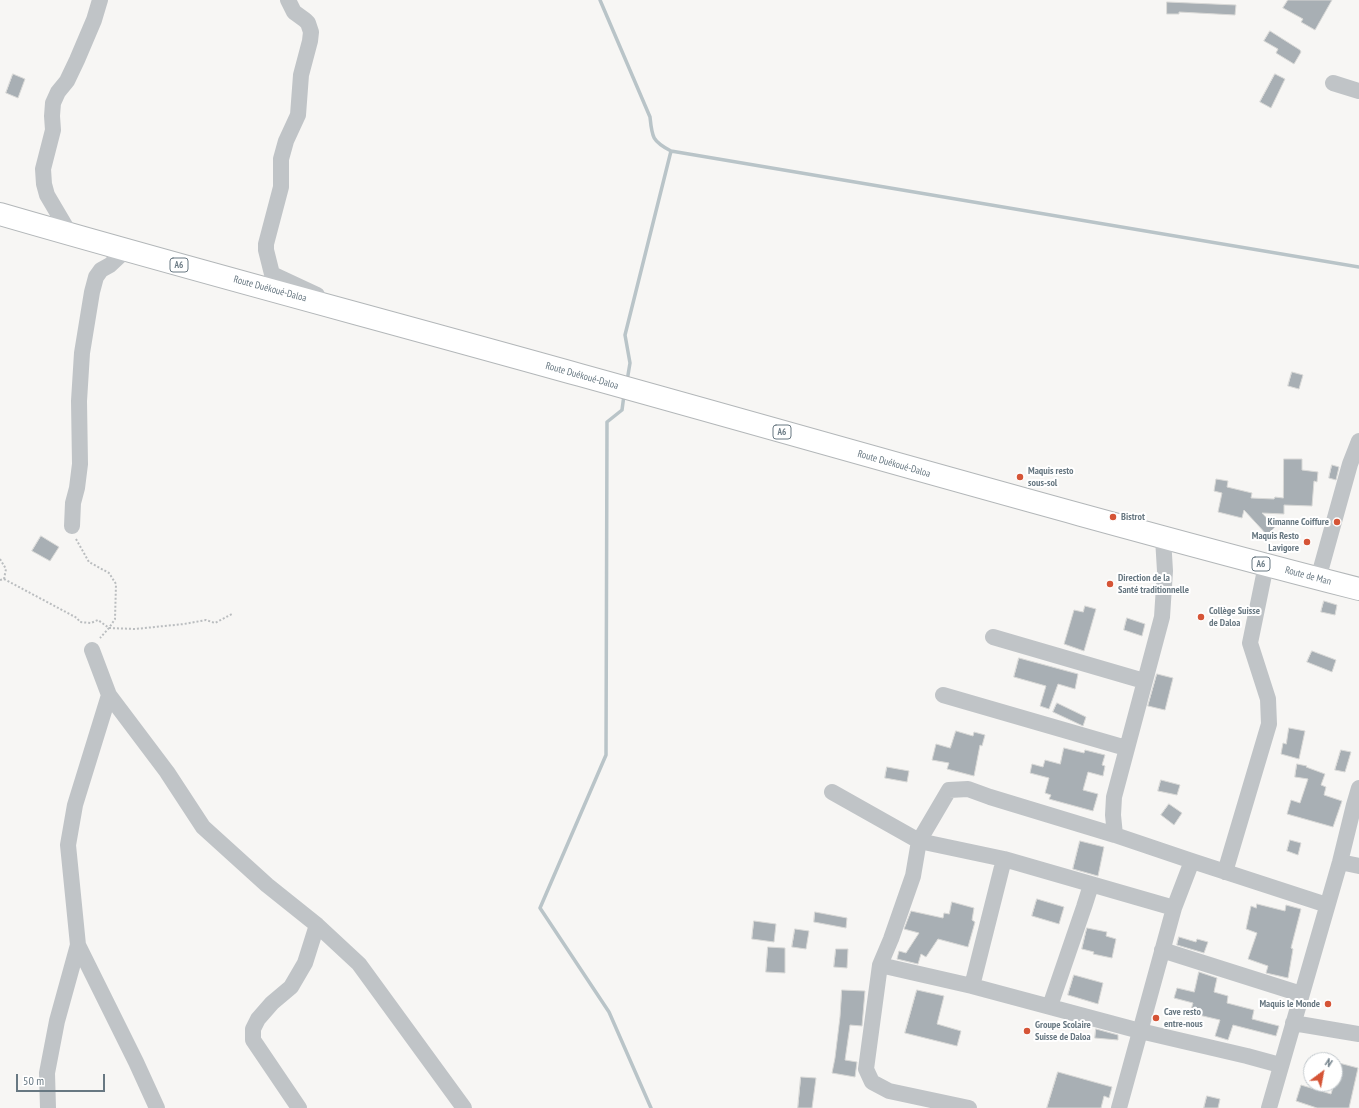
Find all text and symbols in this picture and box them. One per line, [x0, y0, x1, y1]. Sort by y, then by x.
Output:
road number: A6 [170, 258, 188, 272]
street label: Route Duékoué-Daloa [232, 273, 308, 305]
street label: Route Duékoué-Daloa [544, 360, 620, 392]
road number: A6 [773, 425, 791, 439]
street label: Route Duékoué-Daloa [856, 448, 932, 480]
place label: Maquis resto sous-sol [1028, 465, 1074, 488]
marker: Maquis resto sous-sol [1015, 472, 1025, 482]
place label: Bistrot [1121, 511, 1145, 523]
marker: Bistrot [1108, 512, 1118, 522]
place label: Kimanne Coiffure [1268, 516, 1329, 528]
marker: Kimanne Coiffure [1332, 517, 1342, 527]
place label: Maquis Resto Lavigore [1252, 530, 1299, 554]
marker: Maquis Resto Lavigore [1302, 537, 1312, 547]
road number: A6 [1252, 557, 1270, 571]
street label: Route de Man [1284, 564, 1332, 588]
place label: Direction de la Santé traditionnelle [1118, 572, 1189, 596]
marker: Direction de la Santé traditionnelle [1105, 579, 1115, 589]
place label: Collège Suisse de Daloa [1209, 605, 1260, 628]
marker: Collège Suisse de Daloa [1196, 612, 1206, 622]
place label: Maquis le Monde [1259, 998, 1320, 1010]
marker: Maquis le Monde [1323, 999, 1333, 1009]
place label: Cave resto entre-nous [1164, 1006, 1203, 1030]
marker: Cave resto entre-nous [1151, 1013, 1161, 1023]
place label: Groupe Scolaire Suisse de Daloa [1035, 1019, 1091, 1042]
marker: Groupe Scolaire Suisse de Daloa [1022, 1026, 1032, 1036]
north arrow [1303, 1052, 1343, 1092]
text: N [1323, 1055, 1335, 1070]
scale bar [18, 1066, 107, 1092]
text: 50 m [23, 1073, 44, 1088]

